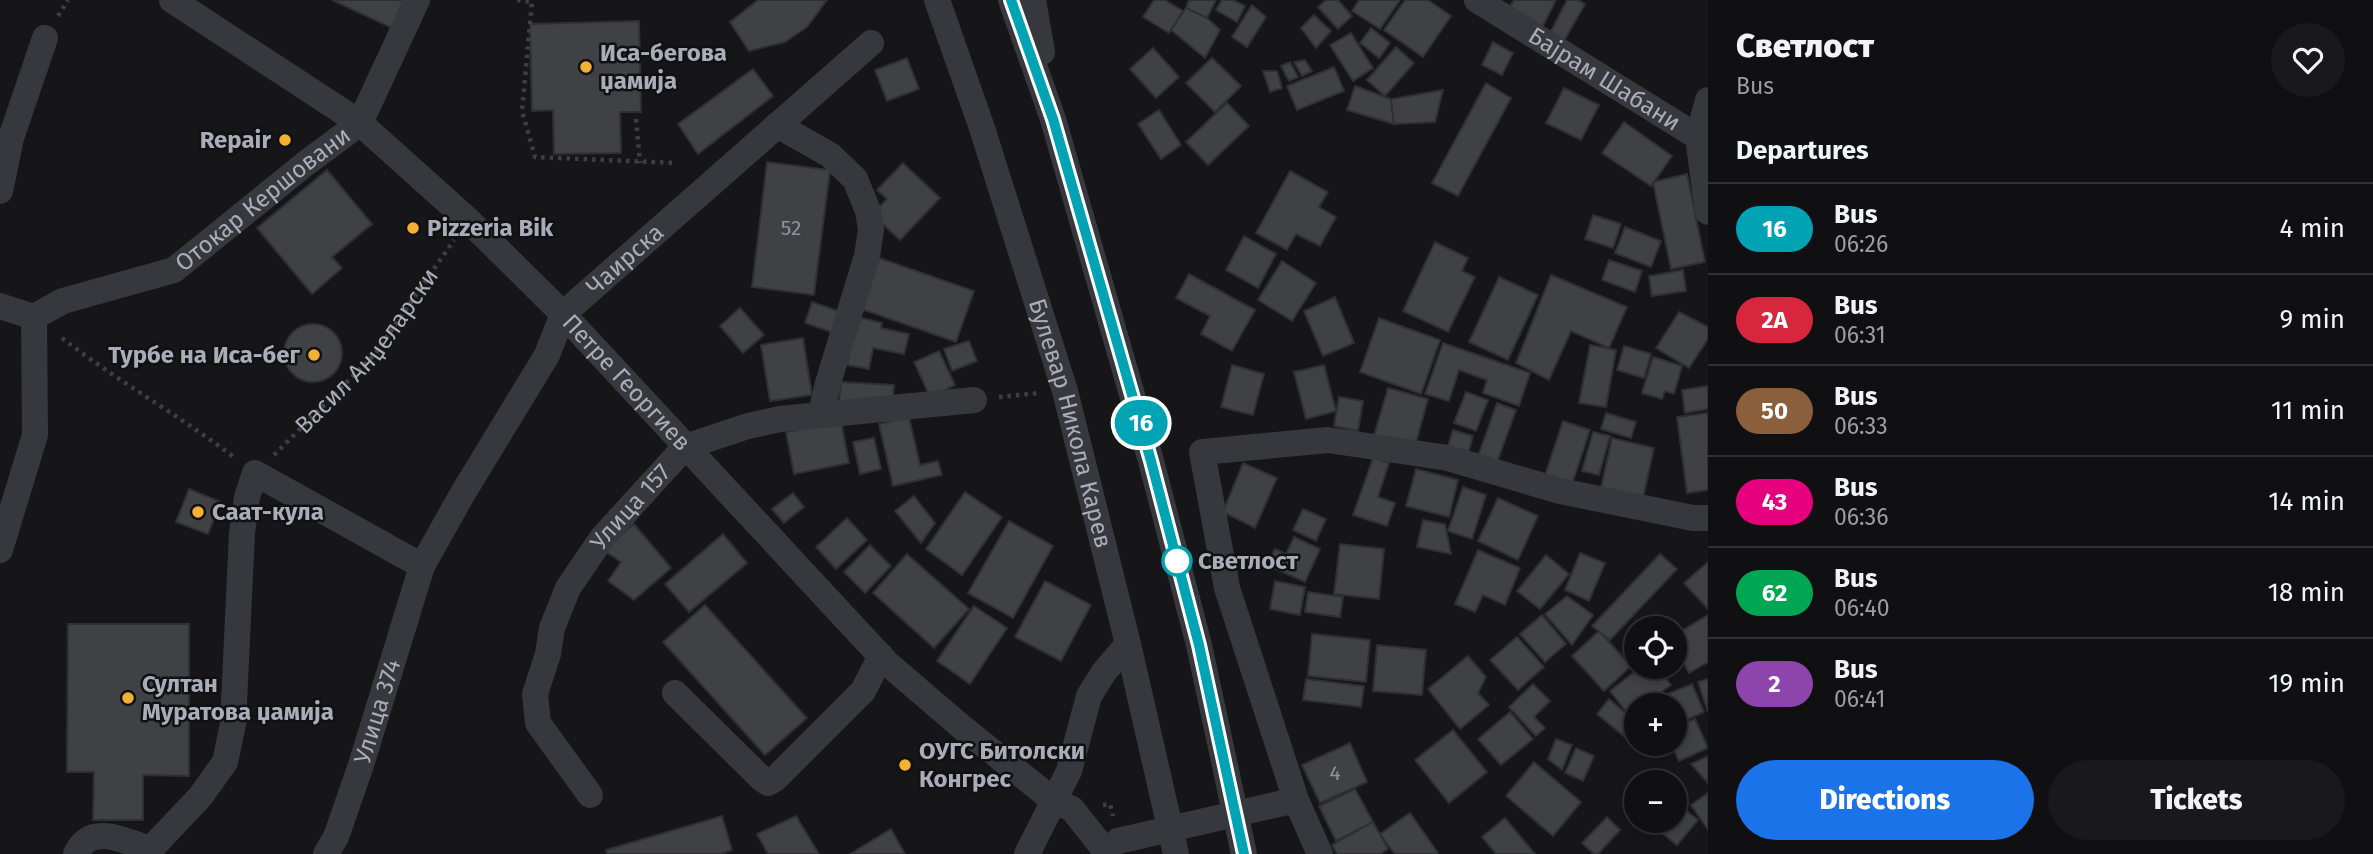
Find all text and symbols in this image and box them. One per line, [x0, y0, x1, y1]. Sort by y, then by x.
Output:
street label: Бајрам Шабани [1523, 21, 1686, 137]
button: heart [2271, 23, 2345, 97]
text: Светлост [1736, 26, 1874, 66]
place label: Иса-бегова џамија [600, 39, 727, 95]
marker: Иса-бегова џамија [578, 59, 594, 75]
text: Bus [1736, 72, 1774, 100]
street label: Отокар Кершовани [170, 121, 356, 277]
place label: Repair [200, 126, 271, 154]
marker: Repair [277, 132, 293, 148]
text: Departures [1736, 135, 1869, 166]
text: Bus [1834, 199, 1877, 230]
text: 4 min [2279, 213, 2345, 244]
place label: Pizzeria Bik [427, 214, 554, 242]
house number: 52 [781, 215, 801, 241]
text: 16 [1762, 215, 1787, 243]
street label: Чаирска [581, 218, 669, 301]
marker: Pizzeria Bik [405, 220, 421, 236]
text: 06:26 [1834, 230, 1888, 258]
street label: Васил Анџеларски [290, 263, 444, 439]
text: Bus [1834, 290, 1877, 321]
street label: Булевар Никола Карев [1023, 295, 1118, 551]
text: 9 min [2280, 304, 2345, 335]
text: 2A [1761, 306, 1788, 334]
street label: Петре Георгиев [557, 309, 697, 456]
text: 06:31 [1834, 321, 1886, 349]
place label: Турбе на Иса-бег [108, 341, 301, 369]
marker: Турбе на Иса-бег [306, 347, 322, 363]
text: Bus [1834, 381, 1877, 412]
text: 11 min [2271, 395, 2345, 426]
text: 50 [1761, 397, 1788, 425]
line badge: 16 [1110, 400, 1172, 446]
text: 16 [1129, 409, 1153, 437]
text: 06:33 [1834, 412, 1888, 440]
street label: Улица 157 [584, 458, 676, 555]
text: Bus [1834, 472, 1877, 503]
text: 14 min [2268, 486, 2345, 517]
text: 43 [1762, 488, 1787, 516]
place label: Саат-кула [212, 498, 324, 526]
text: 06:36 [1834, 503, 1889, 531]
marker: Саат-кула [190, 504, 206, 520]
marker: Светлост [1162, 546, 1192, 576]
place label: Светлост [1198, 547, 1299, 575]
text: Bus [1834, 563, 1877, 594]
text: 18 min [2268, 577, 2345, 608]
text: 62 [1762, 579, 1787, 607]
text: 06:40 [1834, 594, 1890, 622]
map controls [1624, 616, 1687, 833]
button: locate [1624, 616, 1687, 679]
text: Bus [1834, 654, 1877, 685]
street label: Улица 374 [348, 656, 407, 767]
text: 19 min [2268, 668, 2345, 699]
place label: Султан Муратова џамија [142, 670, 334, 726]
text: 2 [1768, 670, 1781, 698]
text: 06:41 [1834, 685, 1885, 713]
marker: Султан Муратова џамија [120, 690, 136, 706]
button: + [1624, 693, 1687, 756]
place label: ОУГС Битолски Конгрес [919, 737, 1085, 793]
marker: ОУГС Битолски Конгрес [897, 757, 913, 773]
house number: 4 [1329, 760, 1341, 786]
button: Directions [1736, 760, 2034, 840]
button: Tickets [2048, 760, 2345, 840]
button: − [1624, 770, 1687, 833]

